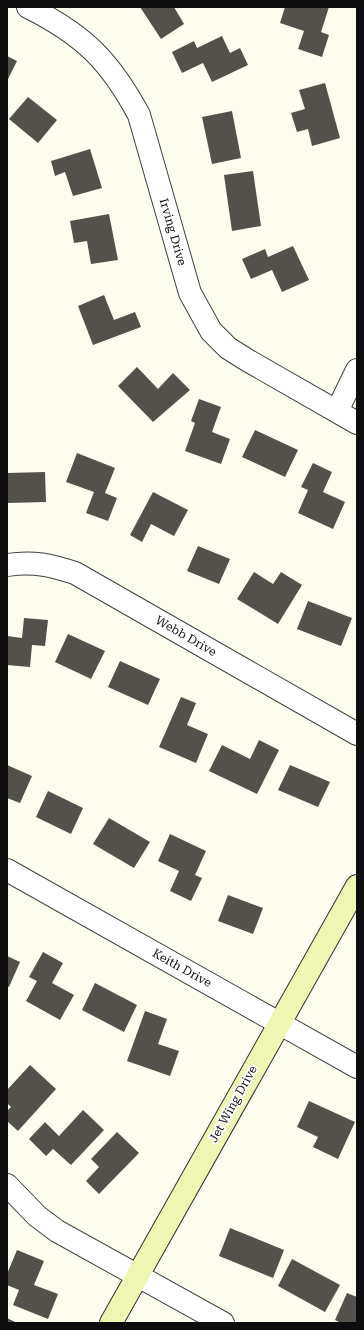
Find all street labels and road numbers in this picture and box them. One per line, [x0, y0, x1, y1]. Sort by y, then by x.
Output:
street label: Irving Drive [157, 197, 189, 268]
street label: Webb Drive [153, 613, 219, 659]
street label: Keith Drive [150, 946, 214, 990]
street label: Jet Wing Drive [206, 1063, 260, 1145]

